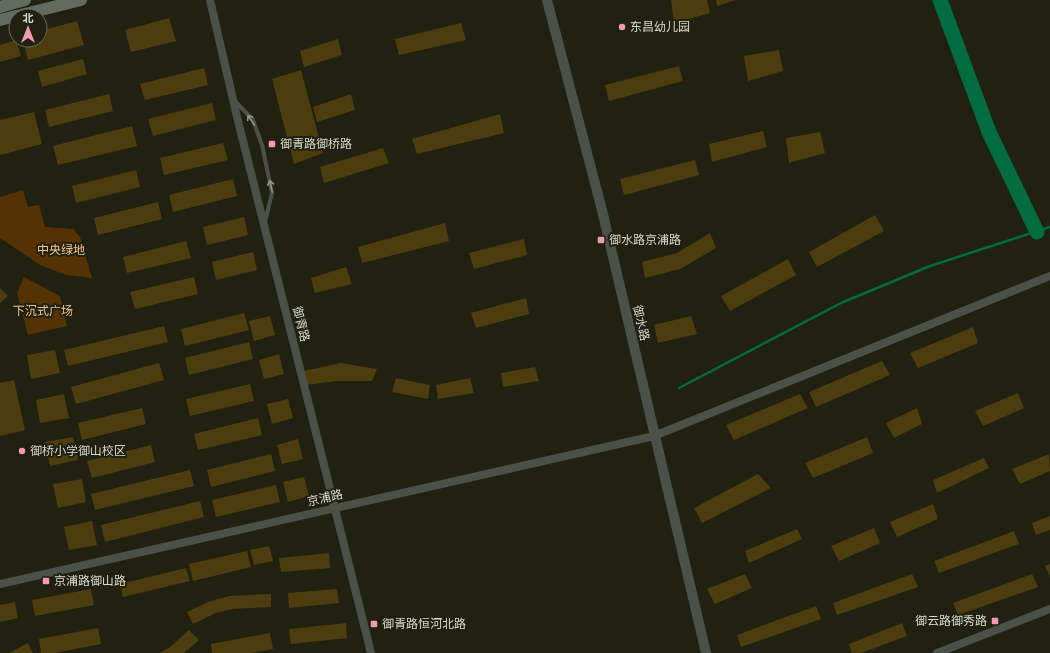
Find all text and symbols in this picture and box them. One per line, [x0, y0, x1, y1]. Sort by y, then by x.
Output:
north arrow [8, 8, 48, 48]
text: 北 [23, 12, 34, 25]
place label: 东昌幼儿园 [630, 20, 690, 34]
marker: 东昌幼儿园 [617, 22, 627, 32]
one-way arrow [247, 114, 255, 126]
place label: 御青路御桥路 [280, 137, 352, 151]
marker: 御青路御桥路 [267, 139, 277, 149]
one-way arrow [266, 180, 274, 193]
place label: 御水路京浦路 [609, 233, 681, 247]
marker: 御水路京浦路 [596, 235, 606, 245]
park label: 中央绿地 [37, 243, 85, 257]
park label: 下沉式广场 [13, 304, 73, 318]
street label: 御水路 [630, 304, 652, 342]
street label: 御青路 [290, 305, 312, 343]
place label: 御桥小学御山校区 [30, 444, 126, 458]
marker: 御桥小学御山校区 [17, 446, 27, 456]
street label: 京浦路 [306, 487, 344, 509]
place label: 京浦路御山路 [54, 574, 126, 588]
marker: 京浦路御山路 [41, 576, 51, 586]
place label: 御云路御秀路 [915, 614, 987, 628]
marker: 御云路御秀路 [990, 616, 1000, 626]
place label: 御青路恒河北路 [382, 617, 466, 631]
marker: 御青路恒河北路 [369, 619, 379, 629]

